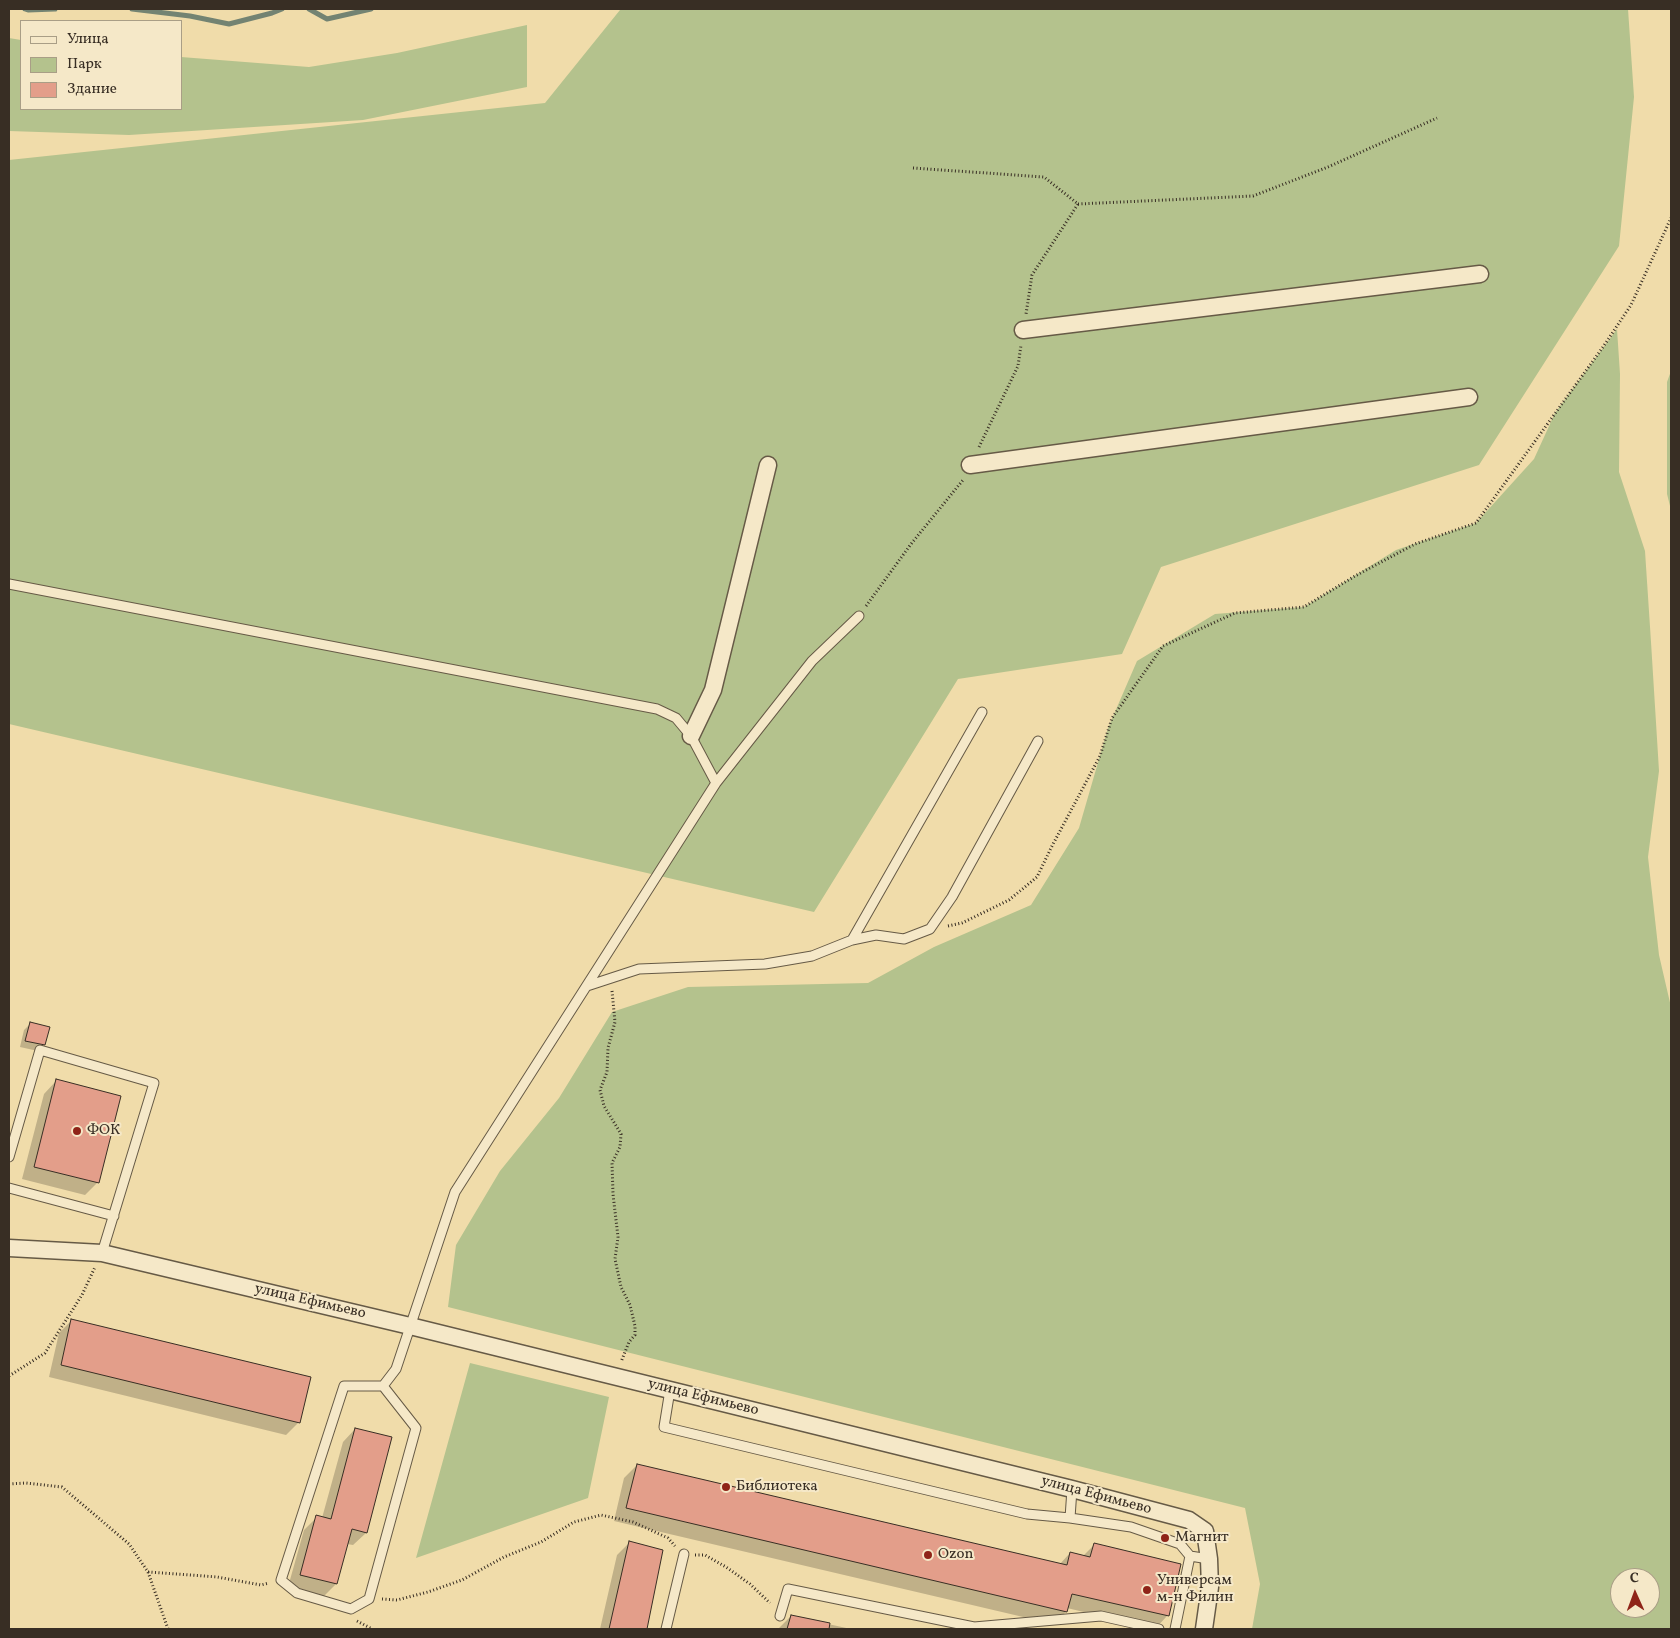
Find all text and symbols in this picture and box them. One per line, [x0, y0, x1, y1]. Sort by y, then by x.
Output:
legend [20, 20, 182, 110]
text: Улица [67, 29, 109, 50]
text: Парк [67, 54, 102, 75]
text: Здание [67, 79, 117, 100]
place label: ФОК [87, 1122, 120, 1140]
marker: ФОК [71, 1125, 83, 1137]
street label: улица Ефимьево [253, 1280, 367, 1324]
street label: улица Ефимьево [646, 1376, 760, 1420]
street label: улица Ефимьево [1039, 1473, 1153, 1519]
place label: Библиотека [736, 1478, 818, 1496]
marker: Библиотека [720, 1481, 732, 1493]
place label: Магнит [1175, 1529, 1229, 1547]
marker: Магнит [1159, 1532, 1171, 1544]
place label: Ozon [938, 1546, 973, 1564]
marker: Ozon [922, 1549, 934, 1561]
north arrow [1610, 1568, 1660, 1618]
text: С [1630, 1569, 1639, 1588]
place label: Универсам м-н Филин [1157, 1572, 1233, 1607]
marker: Универсам м-н Филин [1141, 1584, 1153, 1596]

